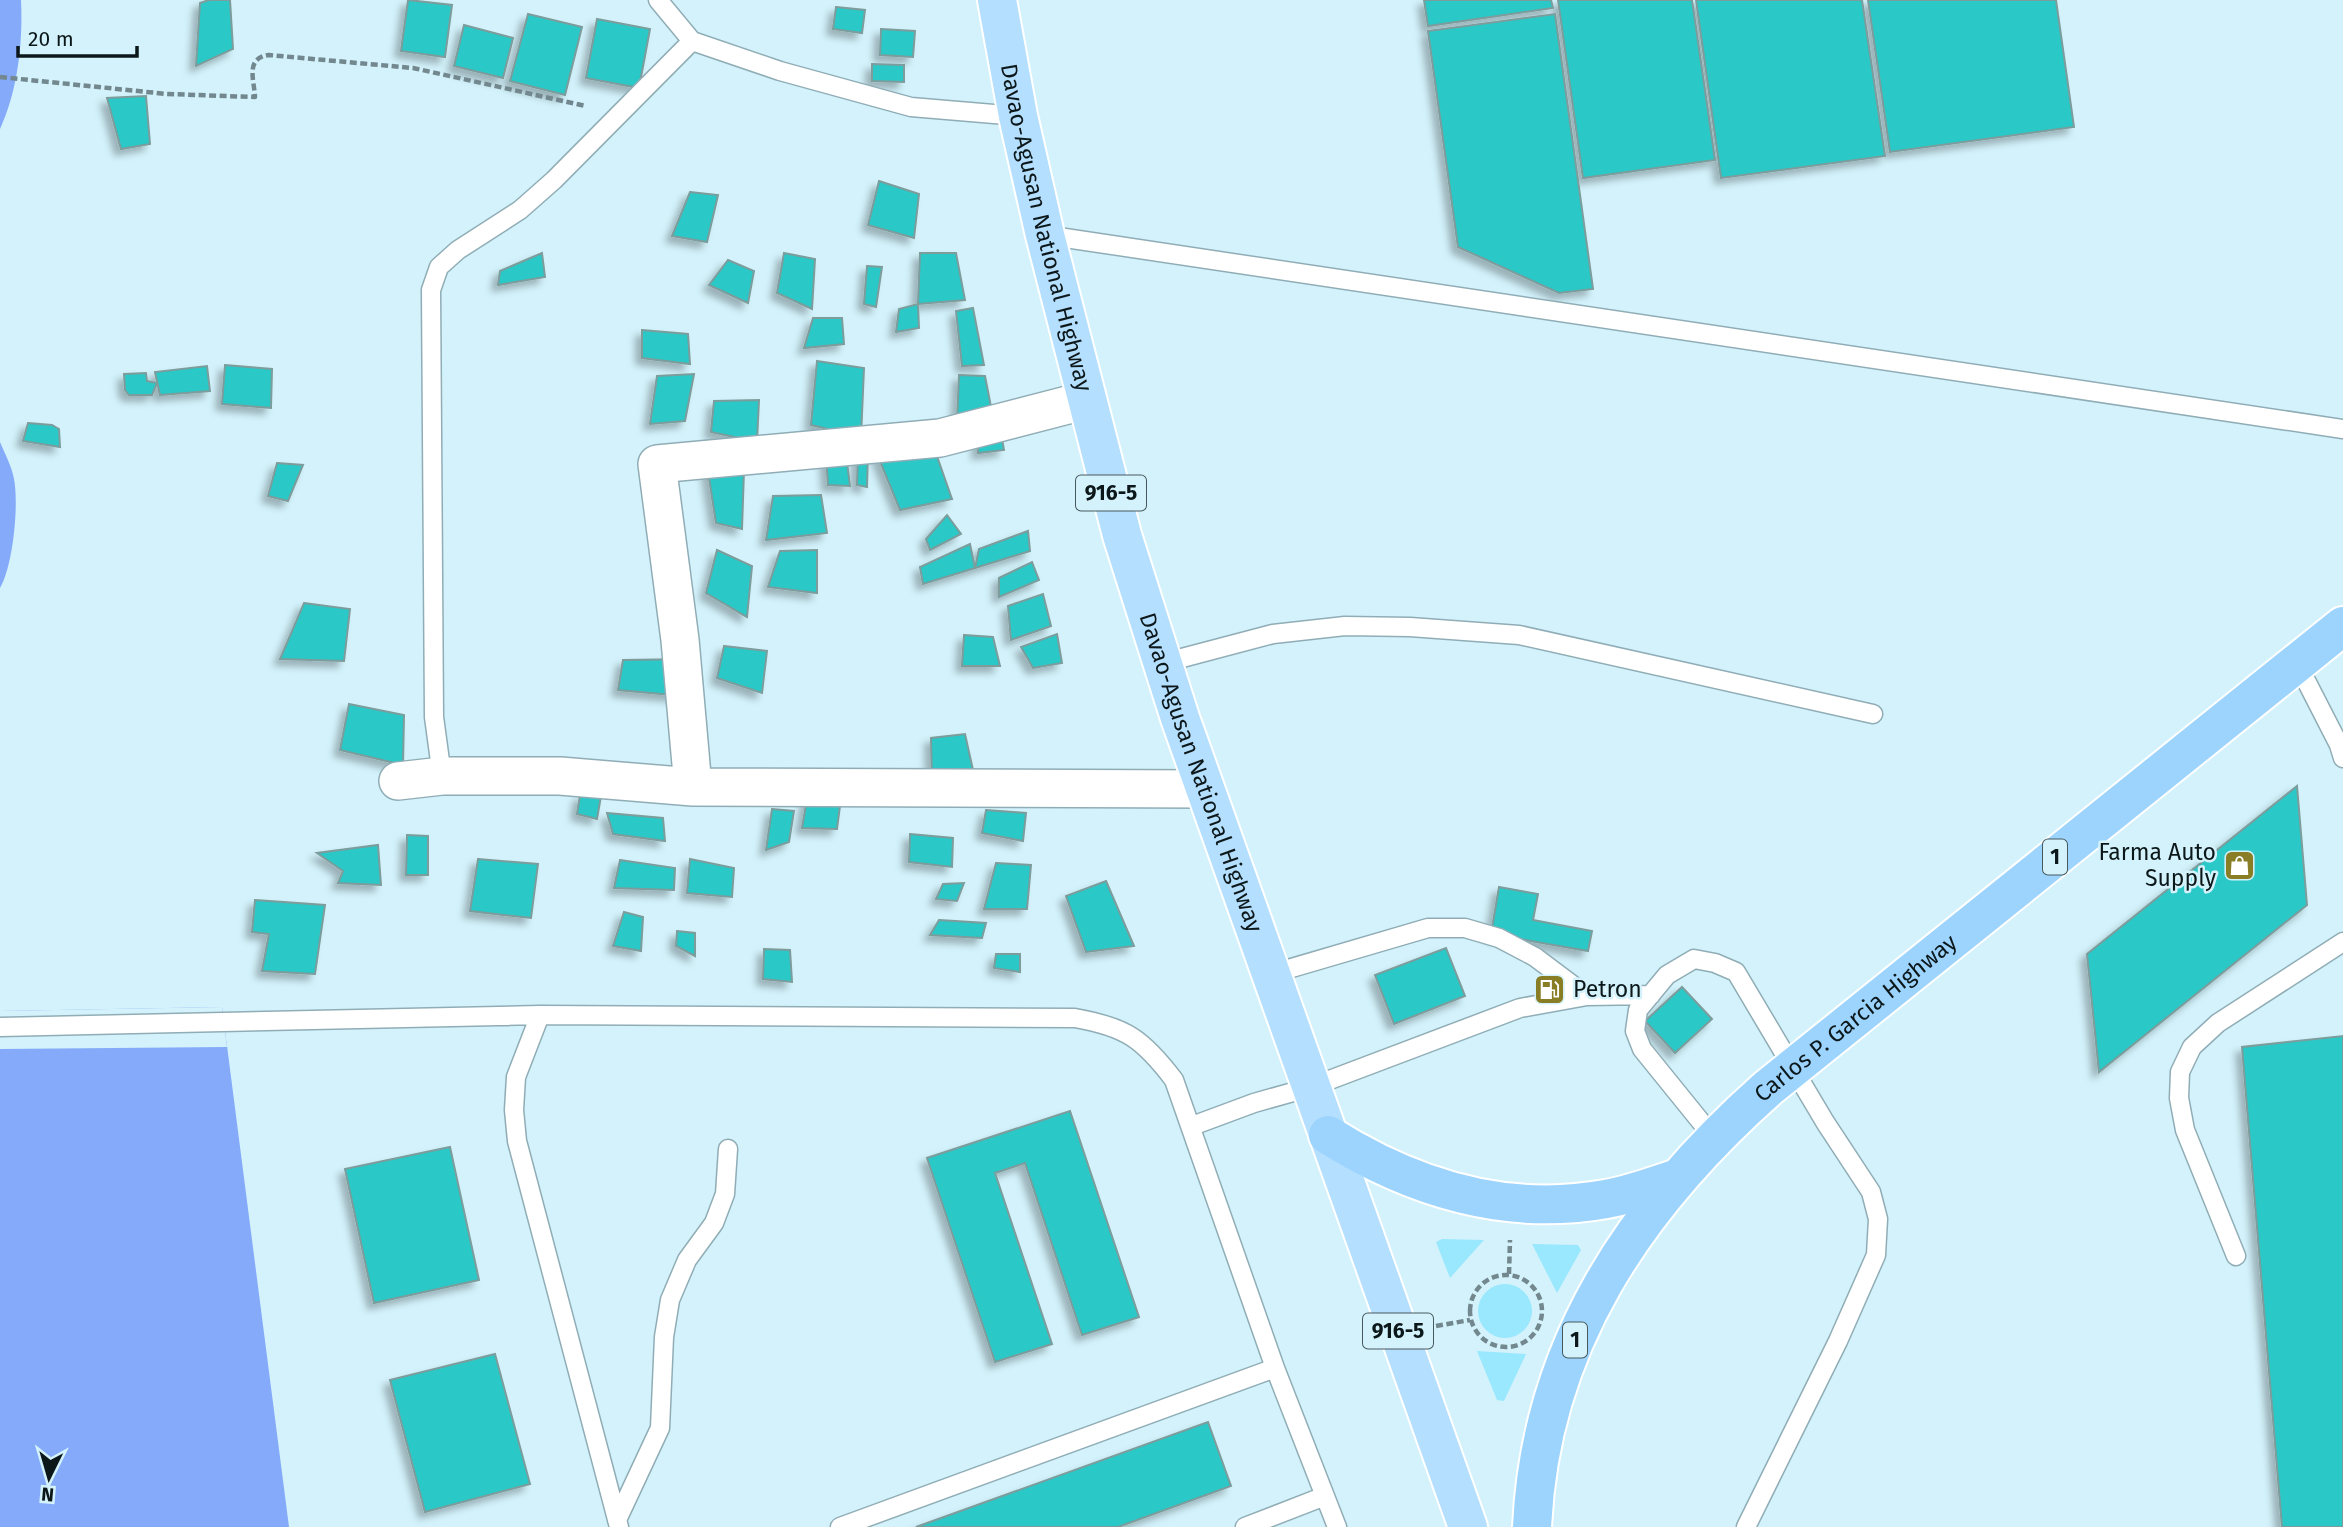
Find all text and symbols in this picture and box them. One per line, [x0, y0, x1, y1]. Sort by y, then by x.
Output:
scale bar [18, 14, 136, 58]
text: 20 m [28, 26, 74, 52]
street label: Davao-Agusan National Highway [995, 61, 1099, 395]
road number: 916-5 [1076, 476, 1146, 510]
street label: Davao-Agusan National Highway [1134, 609, 1269, 937]
place label: Farma Auto Supply [2098, 838, 2217, 892]
road number: 1 [2043, 840, 2067, 874]
shop icon: Farma Auto Supply [2222, 848, 2256, 882]
street label: Carlos P. Garcia Highway [1748, 928, 1963, 1108]
fuel station icon: Petron [1533, 972, 1567, 1006]
place label: Petron [1573, 975, 1642, 1003]
road number: 916-5 [1363, 1314, 1433, 1348]
road number: 1 [1563, 1322, 1587, 1358]
north arrow [14, 1443, 84, 1513]
text: N [40, 1482, 55, 1506]

